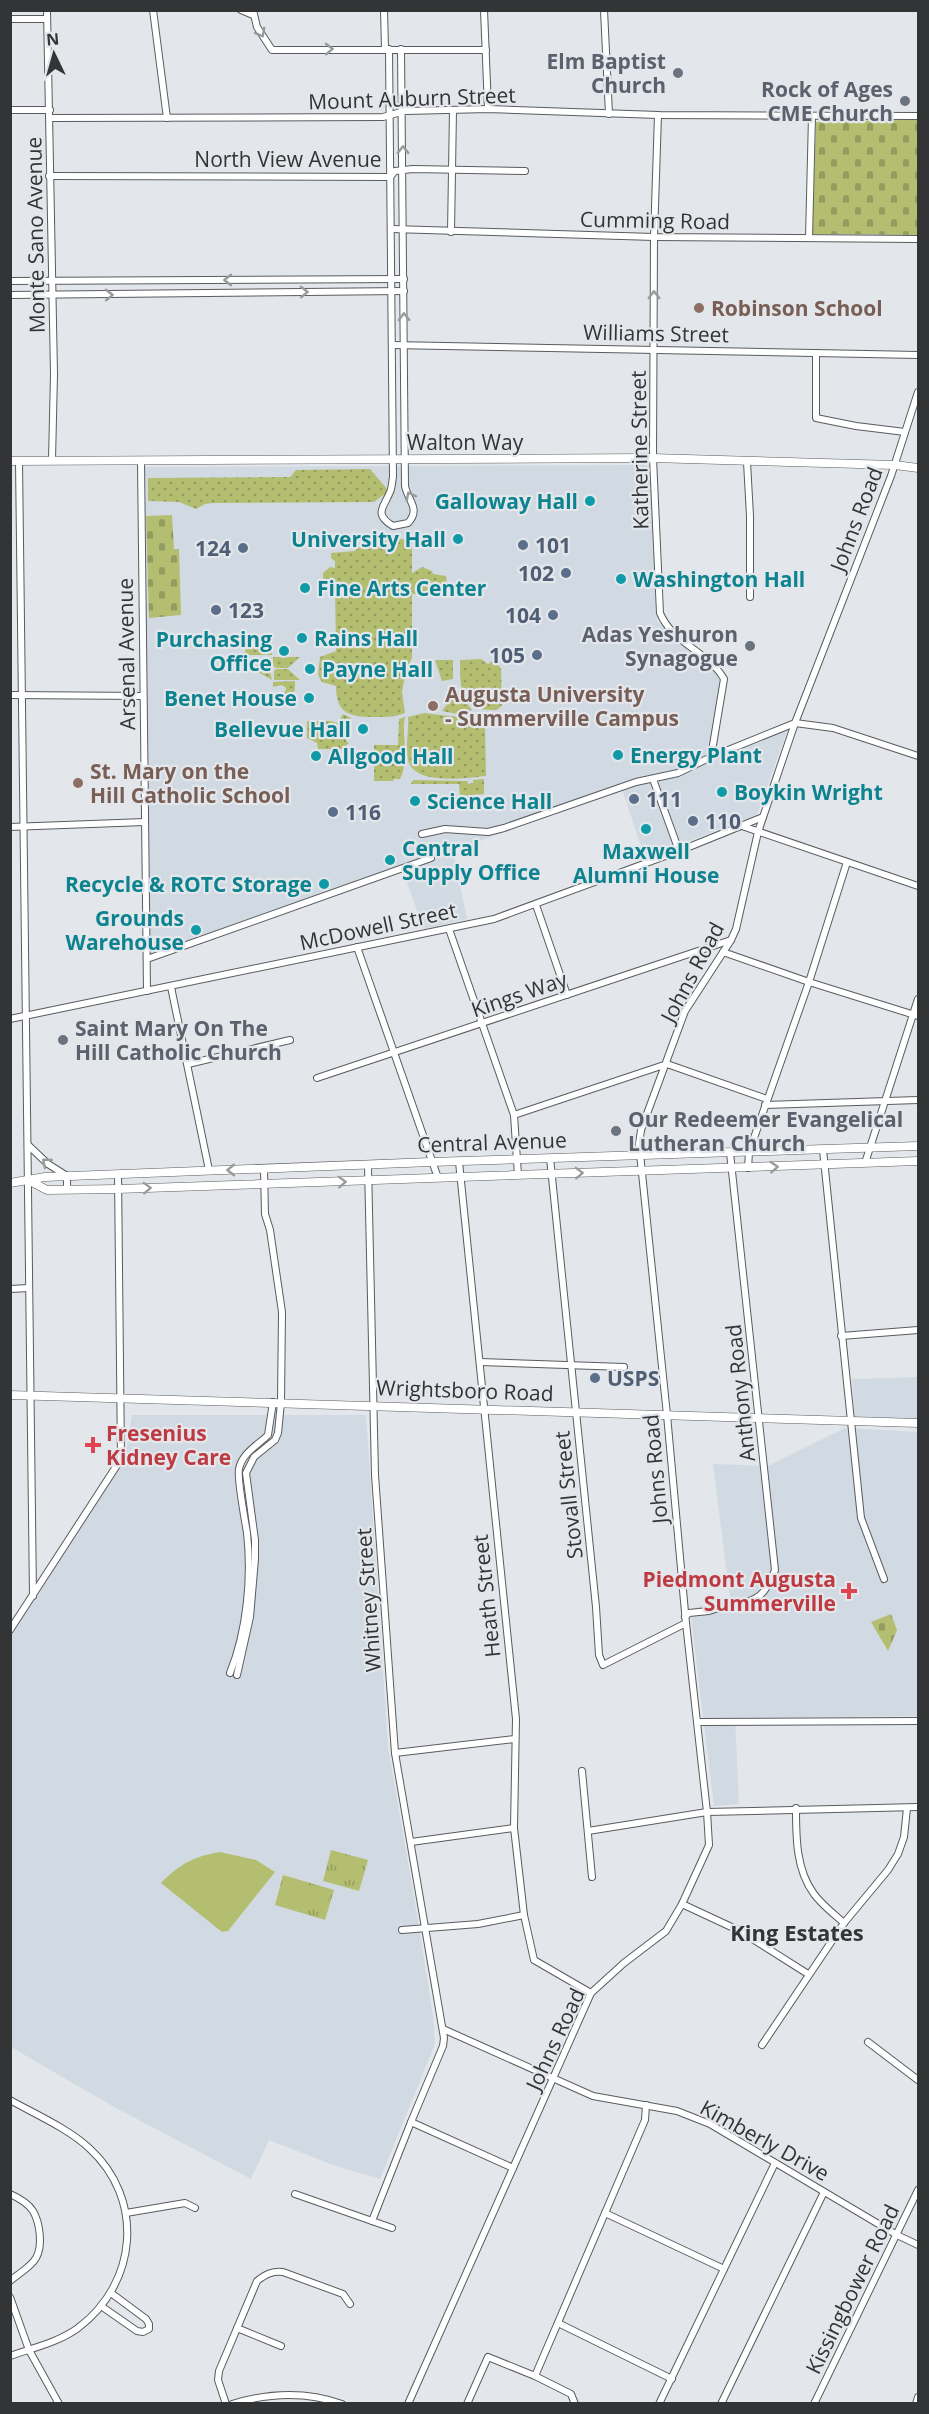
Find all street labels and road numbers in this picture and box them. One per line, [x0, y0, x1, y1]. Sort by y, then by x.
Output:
street label: Mount Auburn Street [308, 80, 516, 116]
street label: Monte Sano Avenue [19, 137, 51, 333]
street label: North View Avenue [194, 145, 382, 173]
street label: Cumming Road [580, 205, 730, 235]
street label: Williams Street [583, 318, 729, 348]
street label: Katherine Street [624, 370, 654, 530]
street label: Walton Way [407, 428, 524, 456]
street label: Johns Road [823, 463, 889, 577]
street label: Arsenal Avenue [111, 578, 141, 730]
street label: McDowell Street [297, 896, 459, 956]
street label: Johns Road [653, 917, 730, 1029]
street label: Kings Way [467, 964, 571, 1023]
street label: Central Avenue [417, 1125, 567, 1159]
street label: Anthony Road [719, 1323, 761, 1463]
street label: Wrightsboro Road [376, 1373, 554, 1407]
street label: Johns Road [636, 1413, 674, 1527]
street label: Stovall Street [547, 1430, 589, 1560]
street label: Whitney Street [349, 1527, 387, 1673]
street label: Heath Street [466, 1533, 506, 1659]
street label: Johns Road [518, 1983, 591, 2096]
street label: Kimberly Drive [695, 2093, 835, 2187]
street label: Kissingbower Road [799, 2200, 905, 2378]

